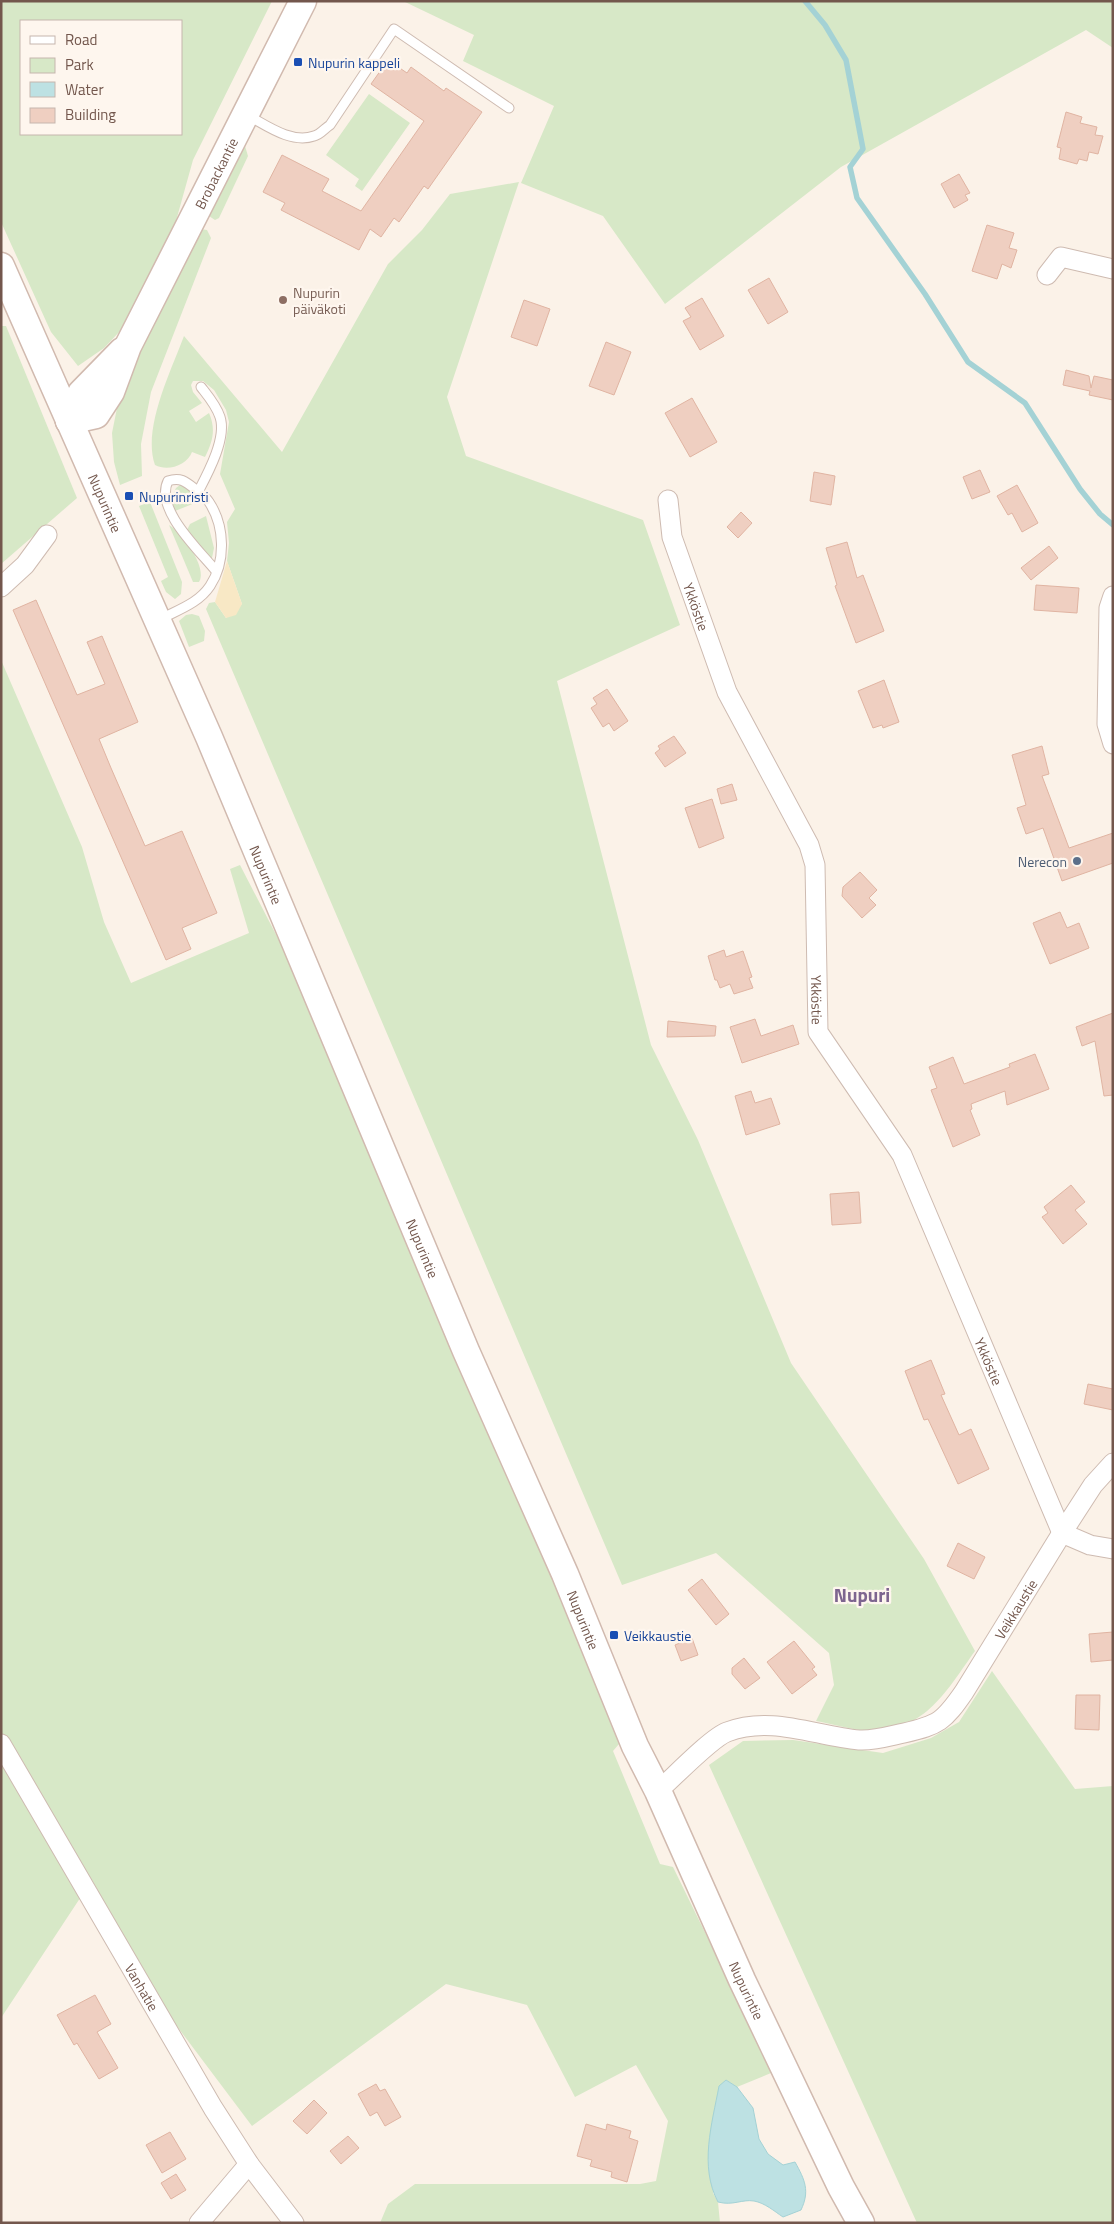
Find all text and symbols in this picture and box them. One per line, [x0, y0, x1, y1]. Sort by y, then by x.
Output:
legend [20, 20, 182, 135]
text: Road [65, 28, 97, 51]
place label: Nupurin kappeli [308, 52, 400, 73]
text: Park [65, 53, 94, 76]
marker: Nupurin kappeli [292, 56, 304, 68]
text: Water [65, 78, 104, 101]
text: Building [65, 103, 116, 126]
street label: Brobackantie [189, 134, 243, 212]
place label: Nupurin päiväkoti [293, 282, 346, 319]
marker: Nupurin päiväkoti [277, 294, 289, 306]
street label: Nupurintie [83, 470, 128, 536]
place label: Nupurinristi [139, 486, 209, 507]
marker: Nupurinristi [123, 490, 135, 502]
street label: Ykköstie [678, 580, 715, 634]
street label: Nupurintie [245, 842, 288, 907]
place label: Nerecon [1018, 851, 1067, 872]
marker: Nerecon [1071, 855, 1083, 867]
street label: Ykköstie [806, 975, 828, 1025]
street label: Nupurintie [401, 1215, 445, 1281]
street label: Ykköstie [970, 1334, 1009, 1388]
street label: Veikkaustie [989, 1575, 1042, 1643]
district label: Nupuri [834, 1580, 890, 1609]
street label: Nupurintie [562, 1587, 605, 1653]
place label: Veikkaustie [624, 1625, 691, 1646]
marker: Veikkaustie [608, 1629, 620, 1641]
street label: Nupurintie [724, 1958, 770, 2023]
street label: Vanhatie [120, 1959, 165, 2015]

